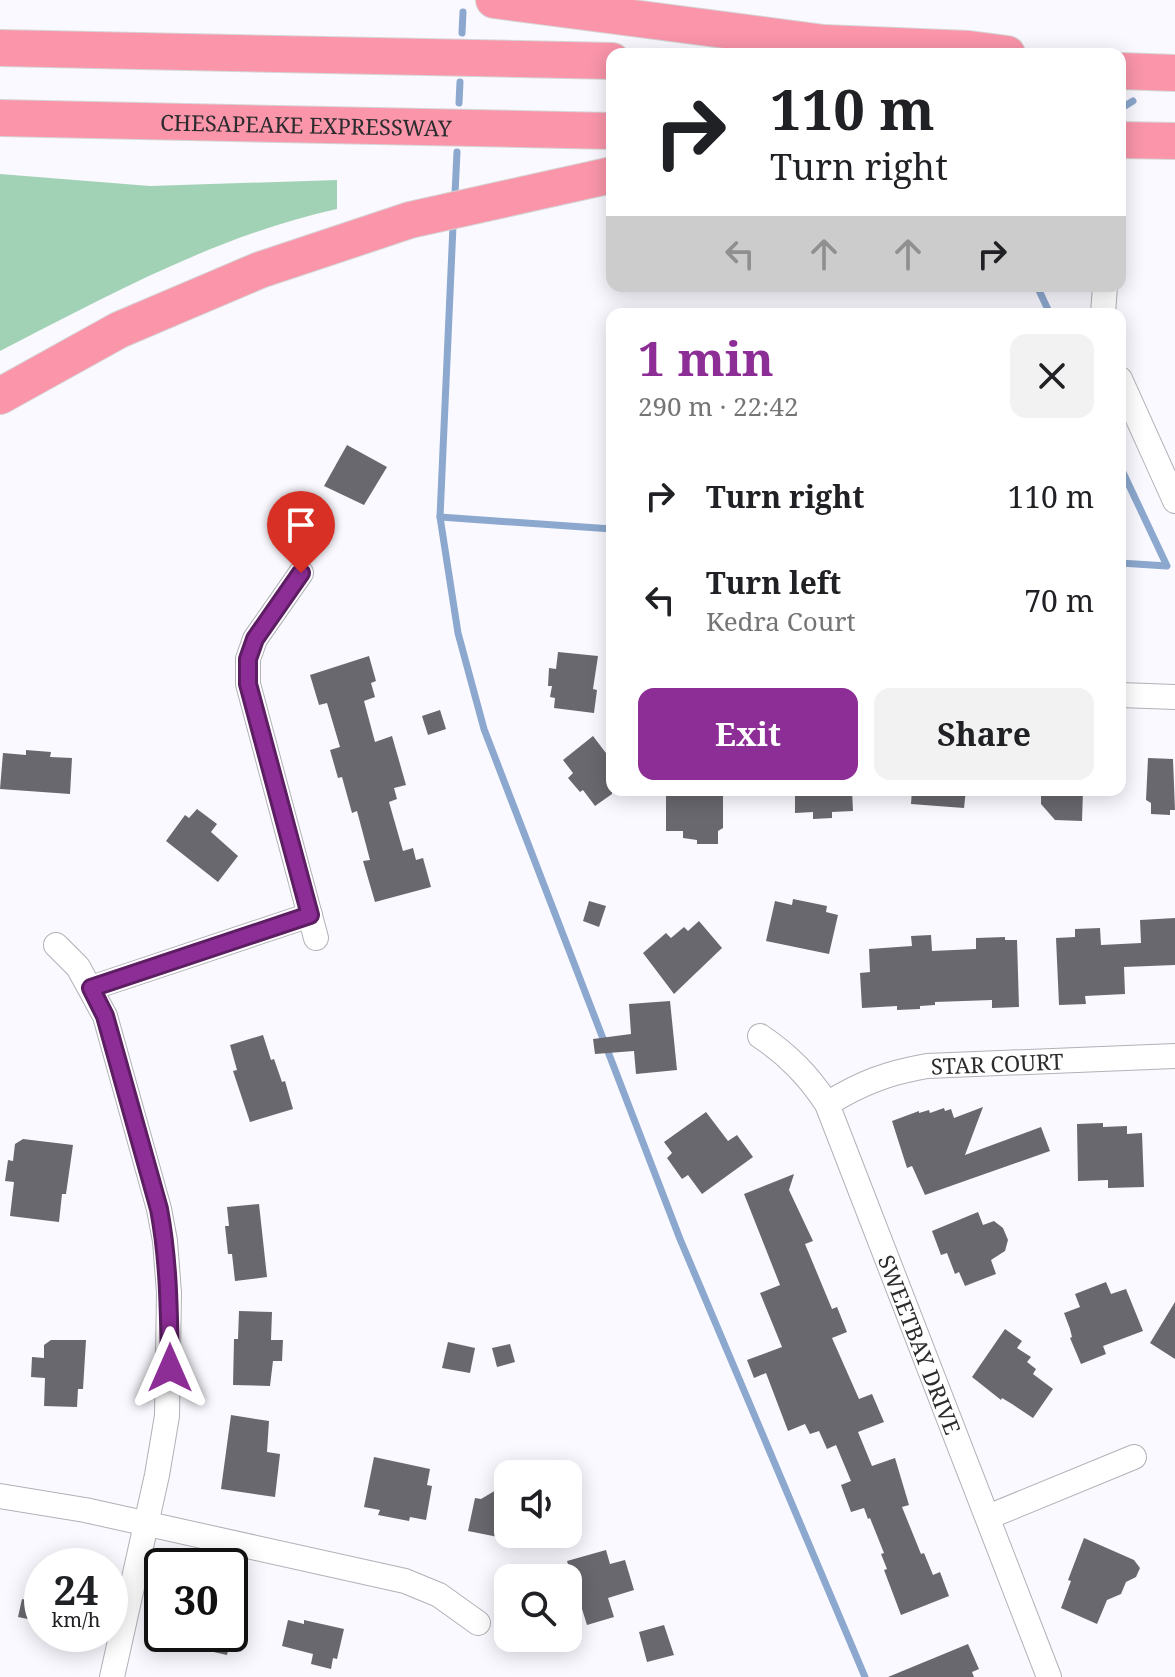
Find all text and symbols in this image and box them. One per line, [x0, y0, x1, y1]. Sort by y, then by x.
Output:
text: 110 m [770, 70, 935, 146]
icon: right [638, 80, 742, 184]
street label: CHESAPEAKE EXPRESSWAY [160, 106, 452, 143]
text: Turn right [770, 142, 948, 191]
icon: left [718, 232, 762, 276]
icon: ahead [802, 232, 846, 276]
icon: ahead [886, 232, 930, 276]
icon: right [970, 232, 1014, 276]
text: 1 min [638, 325, 774, 390]
button: close [1010, 334, 1094, 418]
text: 290 m · 22:42 [638, 388, 799, 424]
icon: right [638, 474, 682, 518]
text: Turn right [706, 476, 864, 517]
text: 110 m [1008, 476, 1094, 517]
pin [267, 491, 335, 573]
icon: arrive [279, 503, 323, 547]
text: Turn left [706, 562, 841, 603]
icon: left [638, 578, 682, 622]
text: 70 m [1024, 580, 1094, 621]
text: Kedra Court [706, 603, 856, 639]
button: Exit [638, 688, 858, 780]
button: Share [874, 688, 1094, 780]
street label: STAR COURT [930, 1045, 1065, 1081]
street label: SWEETBAY DRIVE [872, 1250, 968, 1438]
position arrow [128, 1326, 212, 1410]
map controls [494, 1460, 582, 1652]
button: sound [494, 1460, 582, 1548]
speed limit sign: 30 [144, 1548, 248, 1652]
text: 24 [53, 1562, 99, 1617]
button: search [494, 1564, 582, 1652]
text: km/h [51, 1606, 101, 1633]

